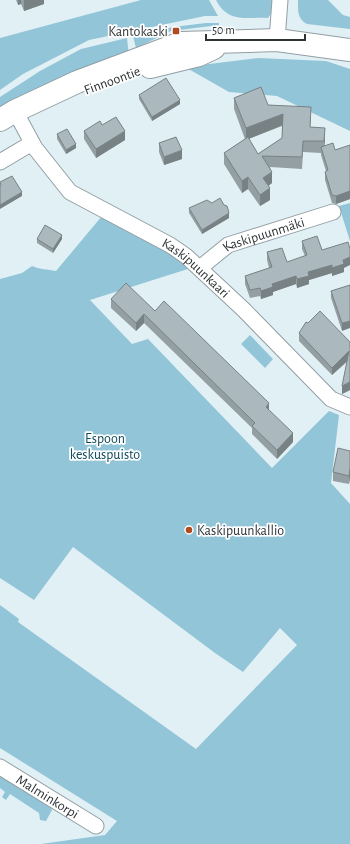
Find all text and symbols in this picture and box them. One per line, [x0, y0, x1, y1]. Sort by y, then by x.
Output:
scale bar [206, 16, 305, 42]
text: 50 m [212, 24, 235, 36]
place label: Kantokaski [108, 25, 168, 39]
marker: Kantokaski [171, 26, 181, 36]
street label: Finnoontie [82, 64, 142, 98]
street label: Kaskipuunmäki [220, 215, 306, 255]
street label: Kaskipuunkaari [160, 236, 232, 301]
park label: Espoon keskuspuisto [70, 432, 140, 462]
place label: Kaskipuunkallio [197, 524, 284, 538]
marker: Kaskipuunkallio [184, 525, 194, 535]
street label: Malminkorpi [13, 773, 81, 822]

